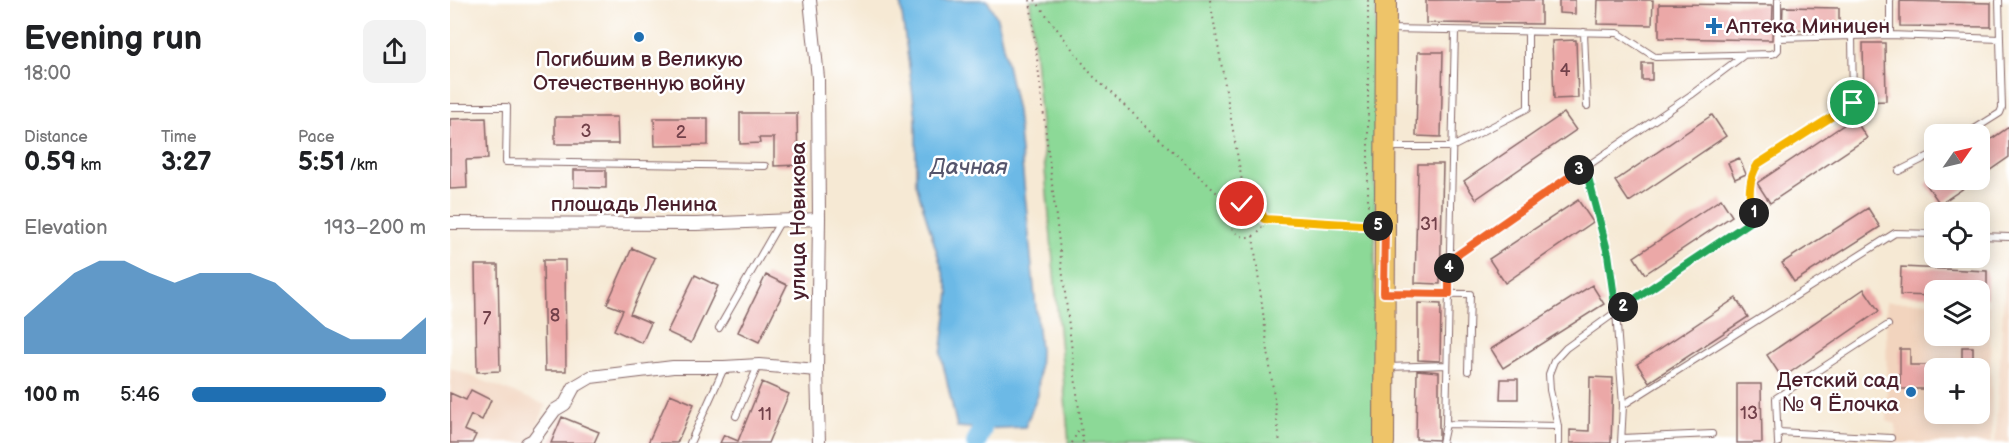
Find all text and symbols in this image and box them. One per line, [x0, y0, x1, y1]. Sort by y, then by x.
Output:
place label: Аптека Миницен [1725, 14, 1890, 39]
text: Evening run [24, 19, 202, 59]
marker: Аптека Миницен [1707, 19, 1721, 33]
button: share [363, 20, 426, 83]
marker: Погибшим в Великую Отечественную войну [632, 30, 646, 44]
place label: Погибшим в Великую Отечественную войну [533, 47, 745, 96]
house number: 4 [1560, 60, 1571, 81]
text: 18:00 [24, 62, 71, 86]
pin [1827, 77, 1878, 128]
icon: arrive [1836, 86, 1869, 119]
house number: 3 [580, 121, 592, 142]
house number: 2 [676, 122, 687, 143]
north arrow [1924, 124, 1990, 190]
map controls [1924, 124, 1990, 424]
text: Distance [24, 128, 88, 147]
text: Time [161, 128, 196, 147]
text: Pace [298, 128, 334, 147]
street label: улица Новикова [786, 141, 811, 300]
text: 0.59 [24, 147, 76, 178]
text: 3:27 [161, 147, 212, 178]
text: 5:51 [298, 147, 345, 178]
water label: Дачная [928, 154, 1008, 181]
pin: 3 [1564, 155, 1594, 185]
text: km [76, 156, 102, 175]
text: /km [345, 156, 378, 175]
text: 3 [1574, 160, 1584, 179]
pin [1216, 178, 1267, 229]
icon: check [1225, 187, 1258, 220]
street label: площадь Ленина [551, 192, 718, 217]
pin: 1 [1739, 198, 1769, 228]
button: locate [1924, 202, 1990, 268]
text: 1 [1751, 203, 1757, 222]
pin: 5 [1363, 211, 1393, 241]
house number: 31 [1420, 214, 1438, 235]
text: Elevation [24, 216, 107, 240]
text: 193–200 m [324, 216, 426, 240]
text: 5 [1373, 216, 1383, 235]
pin: 4 [1434, 253, 1464, 283]
text: 4 [1444, 258, 1454, 277]
button: layers [1924, 280, 1990, 346]
pin: 2 [1608, 292, 1638, 322]
text: 2 [1618, 297, 1628, 316]
house number: 8 [550, 305, 560, 326]
house number: 7 [483, 308, 492, 329]
button: + [1924, 358, 1990, 424]
place label: Детский сад № 9 Ёлочка [1777, 368, 1900, 417]
text: 100 m [24, 383, 80, 407]
text: 5:46 [120, 383, 160, 407]
marker: Детский сад № 9 Ёлочка [1904, 385, 1918, 399]
house number: 13 [1740, 403, 1758, 424]
house number: 11 [758, 404, 772, 425]

